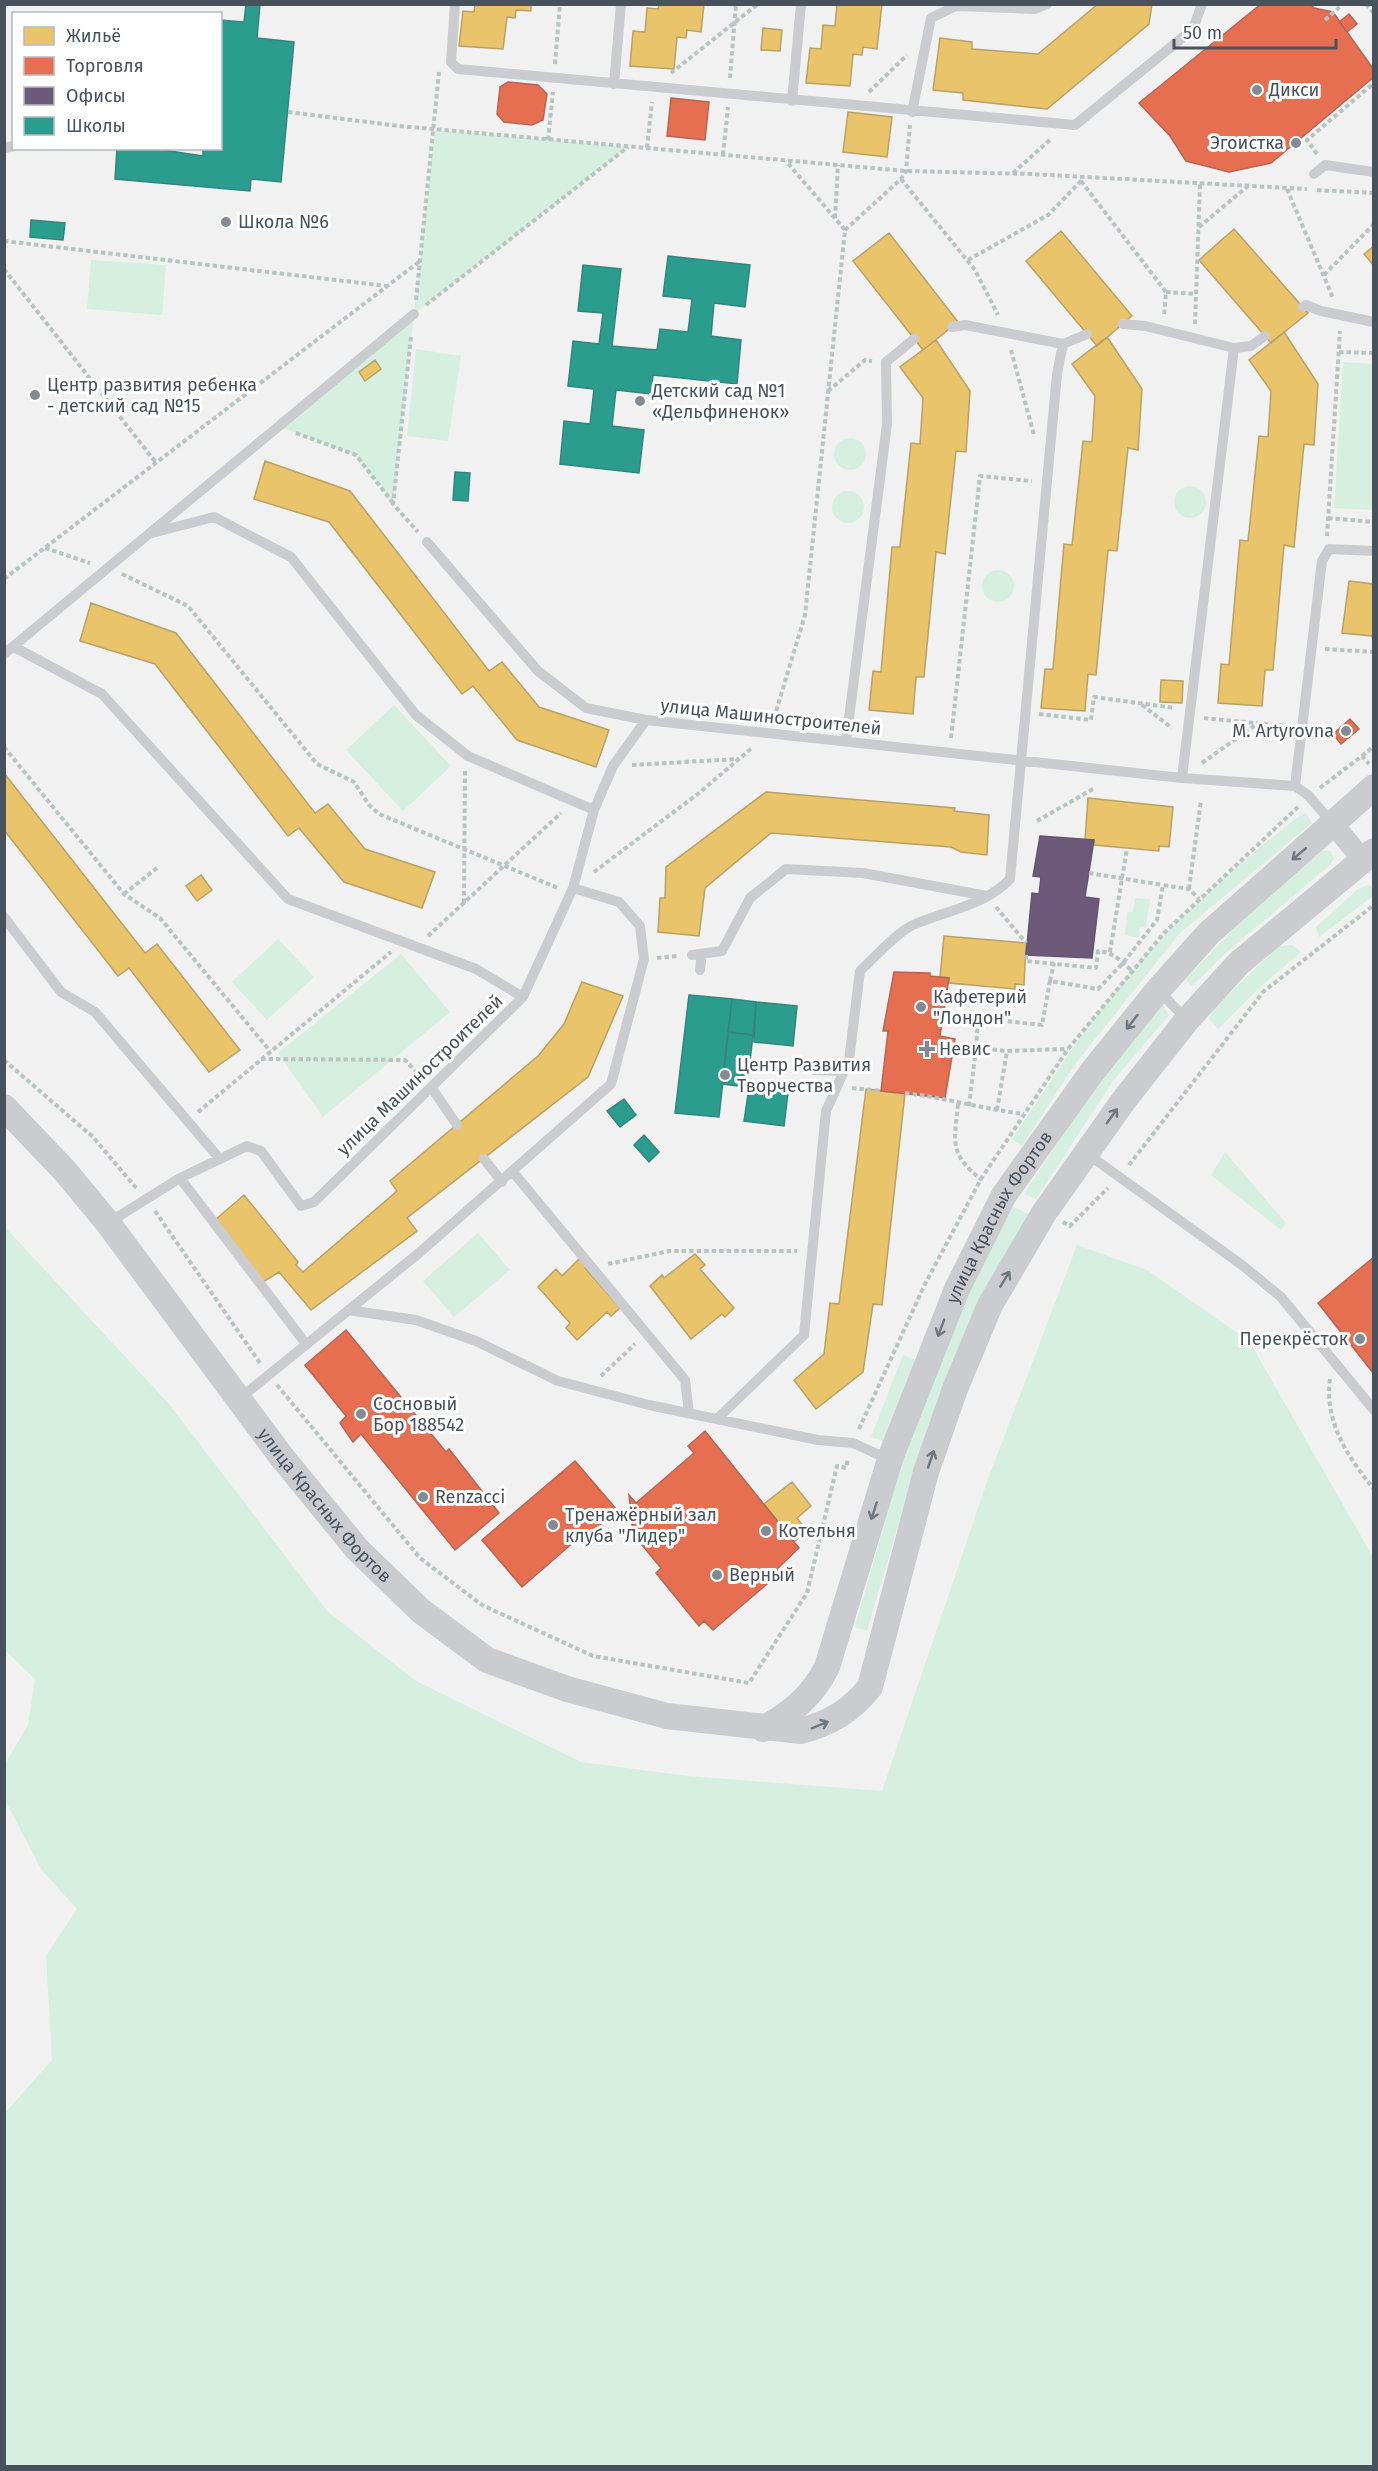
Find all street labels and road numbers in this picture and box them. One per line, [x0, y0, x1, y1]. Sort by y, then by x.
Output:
street label: улица Машиностроителей [659, 694, 883, 740]
street label: улица Машиностроителей [333, 990, 507, 1160]
street label: улица Красных Фортов [941, 1127, 1057, 1307]
street label: улица Красных Фортов [253, 1424, 396, 1587]

